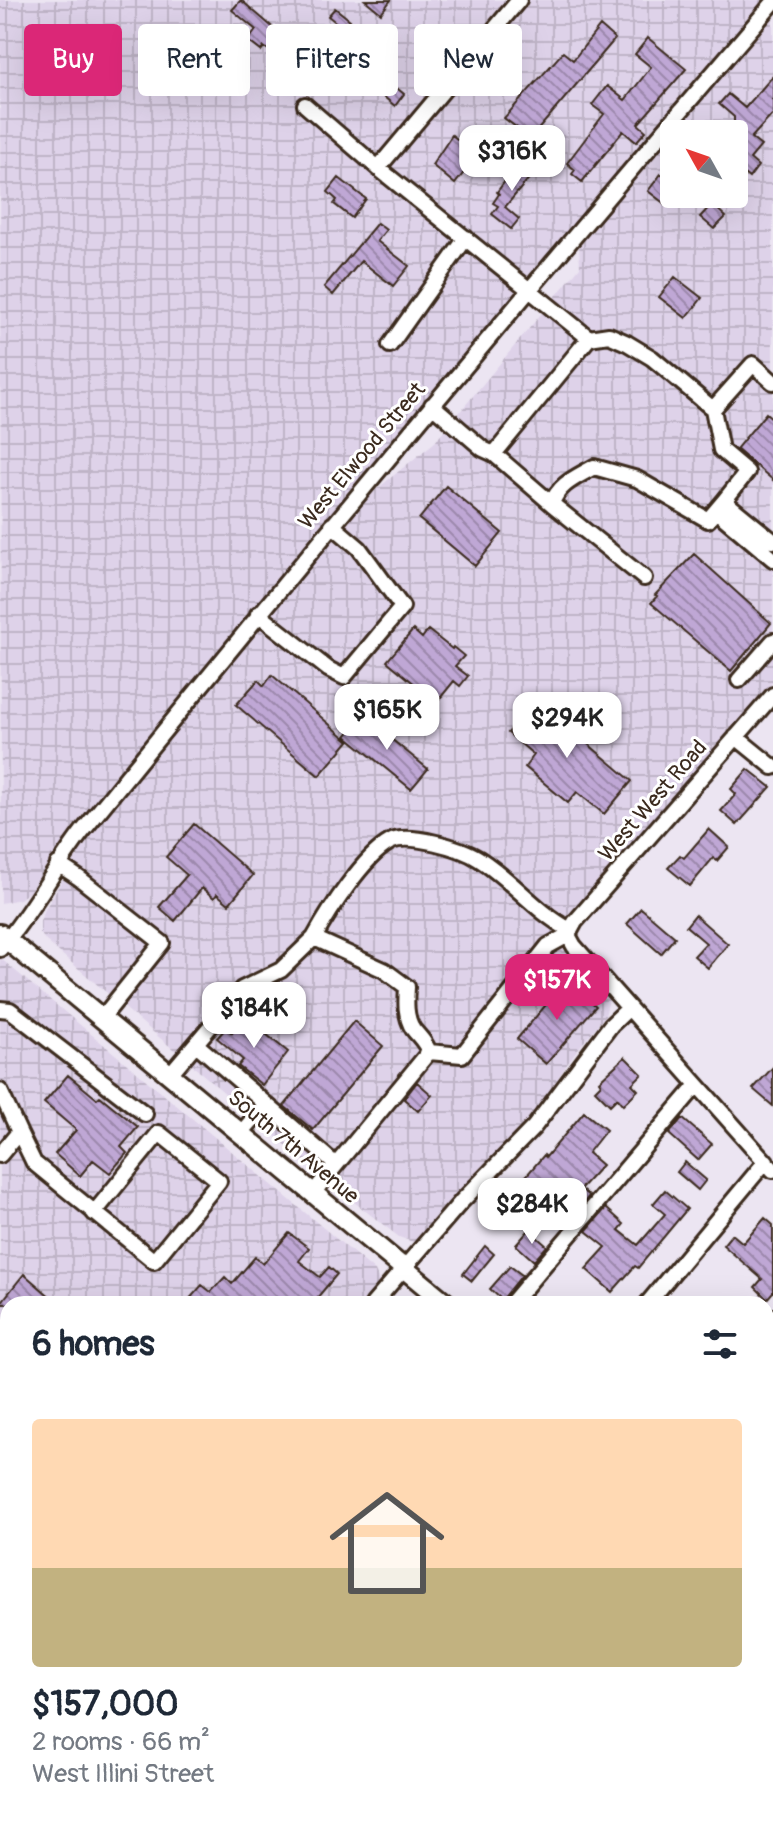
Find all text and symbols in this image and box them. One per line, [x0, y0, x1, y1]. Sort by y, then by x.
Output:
chip: Buy [24, 24, 122, 96]
chip: Rent [138, 24, 250, 96]
chip: Filters [266, 24, 398, 96]
chip: New [414, 24, 522, 96]
north arrow [660, 120, 748, 208]
map controls [660, 120, 748, 208]
pin: $316K [456, 125, 568, 193]
text: $316K [477, 135, 547, 167]
street label: West Elwood Street [292, 376, 432, 535]
pin: $165K [331, 684, 443, 752]
pin: $294K [511, 692, 623, 760]
text: $165K [352, 694, 422, 726]
text: $294K [531, 702, 603, 734]
street label: West West Road [592, 734, 713, 867]
pin: $157K [501, 954, 613, 1022]
text: $157K [523, 964, 591, 996]
pin: $184K [198, 982, 310, 1050]
text: $184K [220, 992, 288, 1024]
street label: South 7th Avenue [222, 1084, 365, 1210]
pin: $284K [476, 1178, 588, 1246]
text: $284K [496, 1188, 568, 1220]
icon: filters [698, 1322, 742, 1366]
text: 6 homes [32, 1323, 155, 1366]
icon: home [315, 1471, 459, 1615]
text: $157,000 [32, 1683, 178, 1726]
text: 2 rooms · 66 m² [32, 1726, 210, 1758]
text: West Illini Street [32, 1758, 214, 1790]

